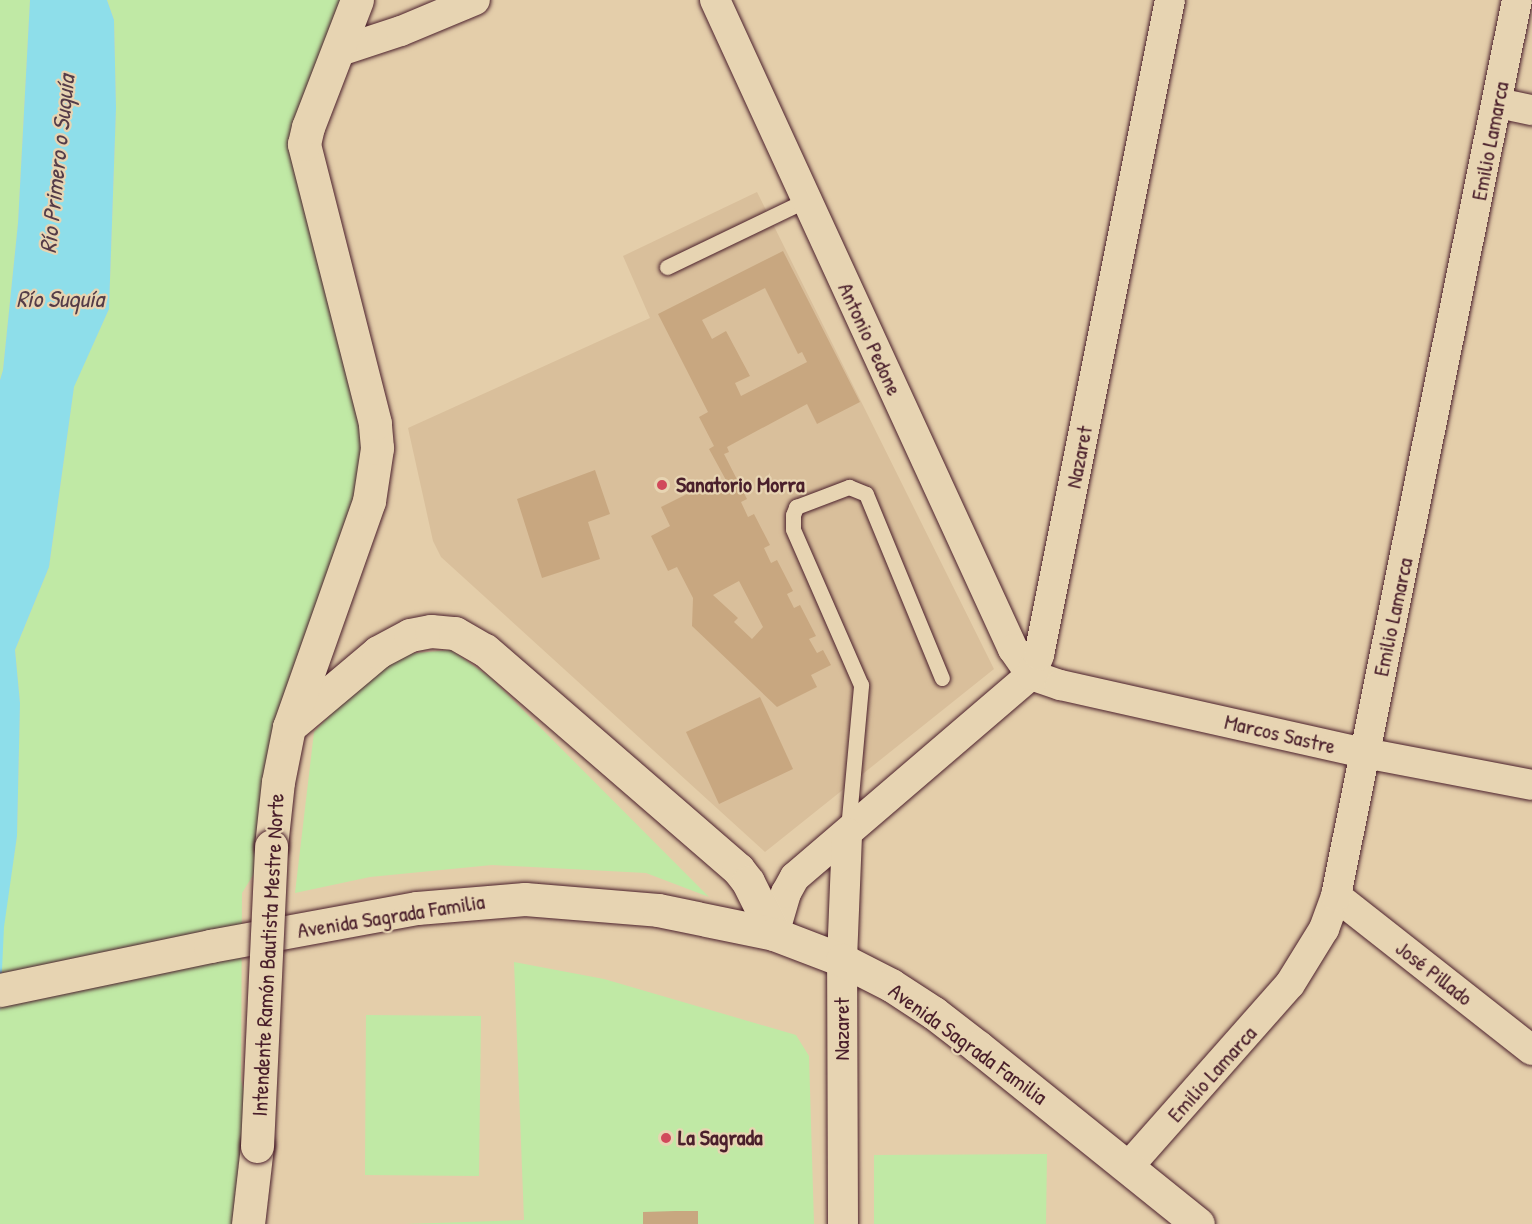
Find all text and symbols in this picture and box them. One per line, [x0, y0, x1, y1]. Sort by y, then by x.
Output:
water label: Río Primero o Suquía [33, 73, 81, 255]
street label: Emilio Lamarca [1466, 79, 1514, 203]
street label: Antonio Pedone [832, 278, 908, 400]
water label: Río Suquía [16, 285, 104, 313]
street label: Nazaret [1060, 423, 1098, 491]
place label: Sanatorio Morra [676, 472, 805, 498]
marker: Sanatorio Morra [653, 476, 671, 494]
street label: Emilio Lamarca [1368, 555, 1418, 679]
street label: Marcos Sastre [1222, 708, 1338, 760]
street label: Intendente Ramón Bautista Mestre Norte [246, 793, 290, 1117]
street label: Avenida Sagrada Familia [295, 888, 487, 944]
street label: José Pillado [1390, 935, 1478, 1011]
street label: Avenida Sagrada Familia [884, 978, 1052, 1110]
street label: Nazaret [829, 997, 855, 1061]
street label: Emilio Lamarca [1162, 1020, 1262, 1128]
place label: La Sagrada [678, 1125, 763, 1151]
marker: La Sagrada [659, 1131, 673, 1145]

